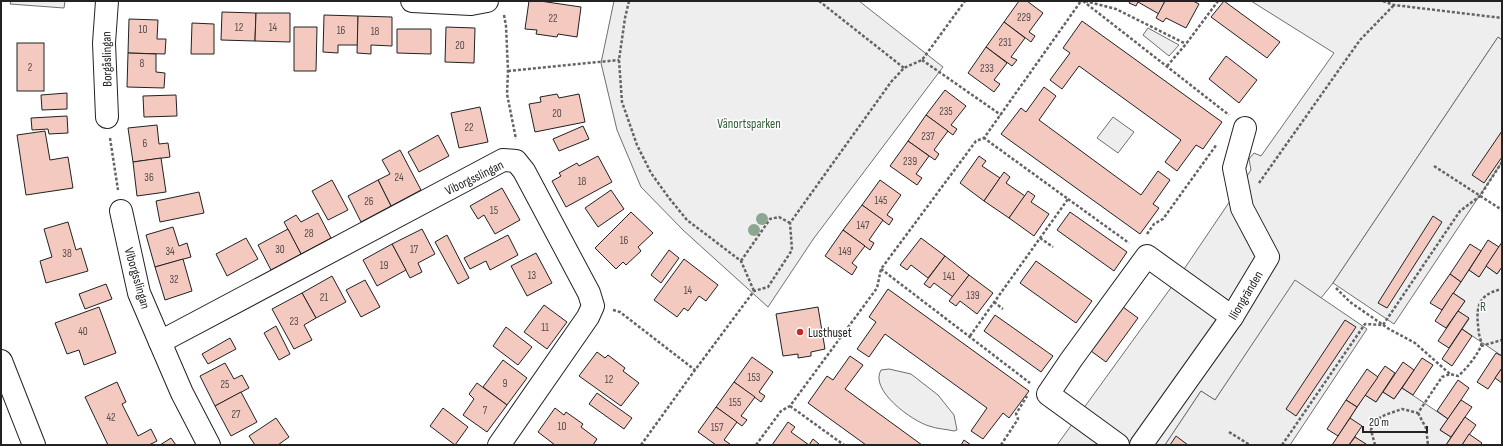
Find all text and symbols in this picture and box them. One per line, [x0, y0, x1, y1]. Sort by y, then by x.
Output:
house number: 229 [1017, 11, 1031, 24]
house number: 22 [548, 12, 558, 25]
house number: 12 [235, 21, 244, 34]
house number: 14 [269, 21, 278, 34]
house number: 10 [139, 23, 147, 36]
house number: 16 [337, 24, 346, 37]
house number: 18 [371, 25, 380, 38]
street label: Borgåslingan [99, 31, 115, 87]
house number: 231 [998, 36, 1012, 49]
house number: 20 [455, 39, 465, 52]
house number: 8 [140, 57, 145, 70]
house number: 2 [28, 61, 33, 74]
house number: 233 [980, 62, 994, 75]
house number: 235 [939, 105, 953, 118]
house number: 20 [552, 107, 562, 120]
park label: Vänortsparken [717, 116, 781, 132]
house number: 22 [464, 121, 474, 134]
house number: 237 [921, 130, 935, 143]
house number: 6 [143, 137, 148, 150]
house number: 239 [903, 155, 917, 168]
street label: Viborgsslingan [443, 157, 506, 199]
house number: 36 [144, 171, 154, 184]
house number: 24 [394, 171, 404, 184]
house number: 18 [578, 175, 587, 188]
house number: 145 [875, 194, 887, 207]
house number: 26 [364, 195, 374, 208]
house number: 15 [490, 204, 498, 217]
house number: 147 [857, 219, 870, 232]
house number: 28 [304, 227, 314, 240]
house number: 16 [620, 234, 629, 247]
house number: 30 [275, 243, 285, 256]
house number: 17 [410, 243, 419, 256]
house number: 34 [165, 245, 175, 258]
house number: 149 [838, 245, 852, 258]
street label: Viborgsslingan [121, 246, 153, 311]
house number: 38 [62, 247, 72, 260]
house number: 19 [380, 259, 388, 272]
street label: Iliongränden [1225, 268, 1267, 323]
house number: 13 [528, 269, 537, 282]
house number: 141 [943, 270, 955, 283]
house number: 32 [169, 273, 179, 286]
house number: 14 [684, 284, 693, 297]
house number: 139 [966, 289, 980, 302]
house number: 21 [320, 291, 328, 304]
park label: R [1480, 299, 1486, 315]
house number: 23 [289, 315, 299, 328]
house number: 11 [541, 321, 549, 334]
house number: 40 [78, 325, 88, 338]
place label: Lusthuset [808, 325, 852, 341]
marker: Lusthuset [795, 327, 805, 337]
house number: 153 [748, 371, 761, 384]
house number: 12 [605, 373, 614, 386]
house number: 9 [503, 377, 508, 390]
house number: 25 [221, 378, 229, 391]
house number: 155 [729, 396, 741, 409]
house number: 7 [483, 404, 488, 417]
house number: 27 [232, 408, 241, 421]
scale bar [1363, 408, 1427, 434]
house number: 42 [106, 411, 116, 424]
text: 20 m [1369, 415, 1389, 430]
house number: 10 [558, 420, 566, 433]
house number: 157 [711, 421, 724, 434]

